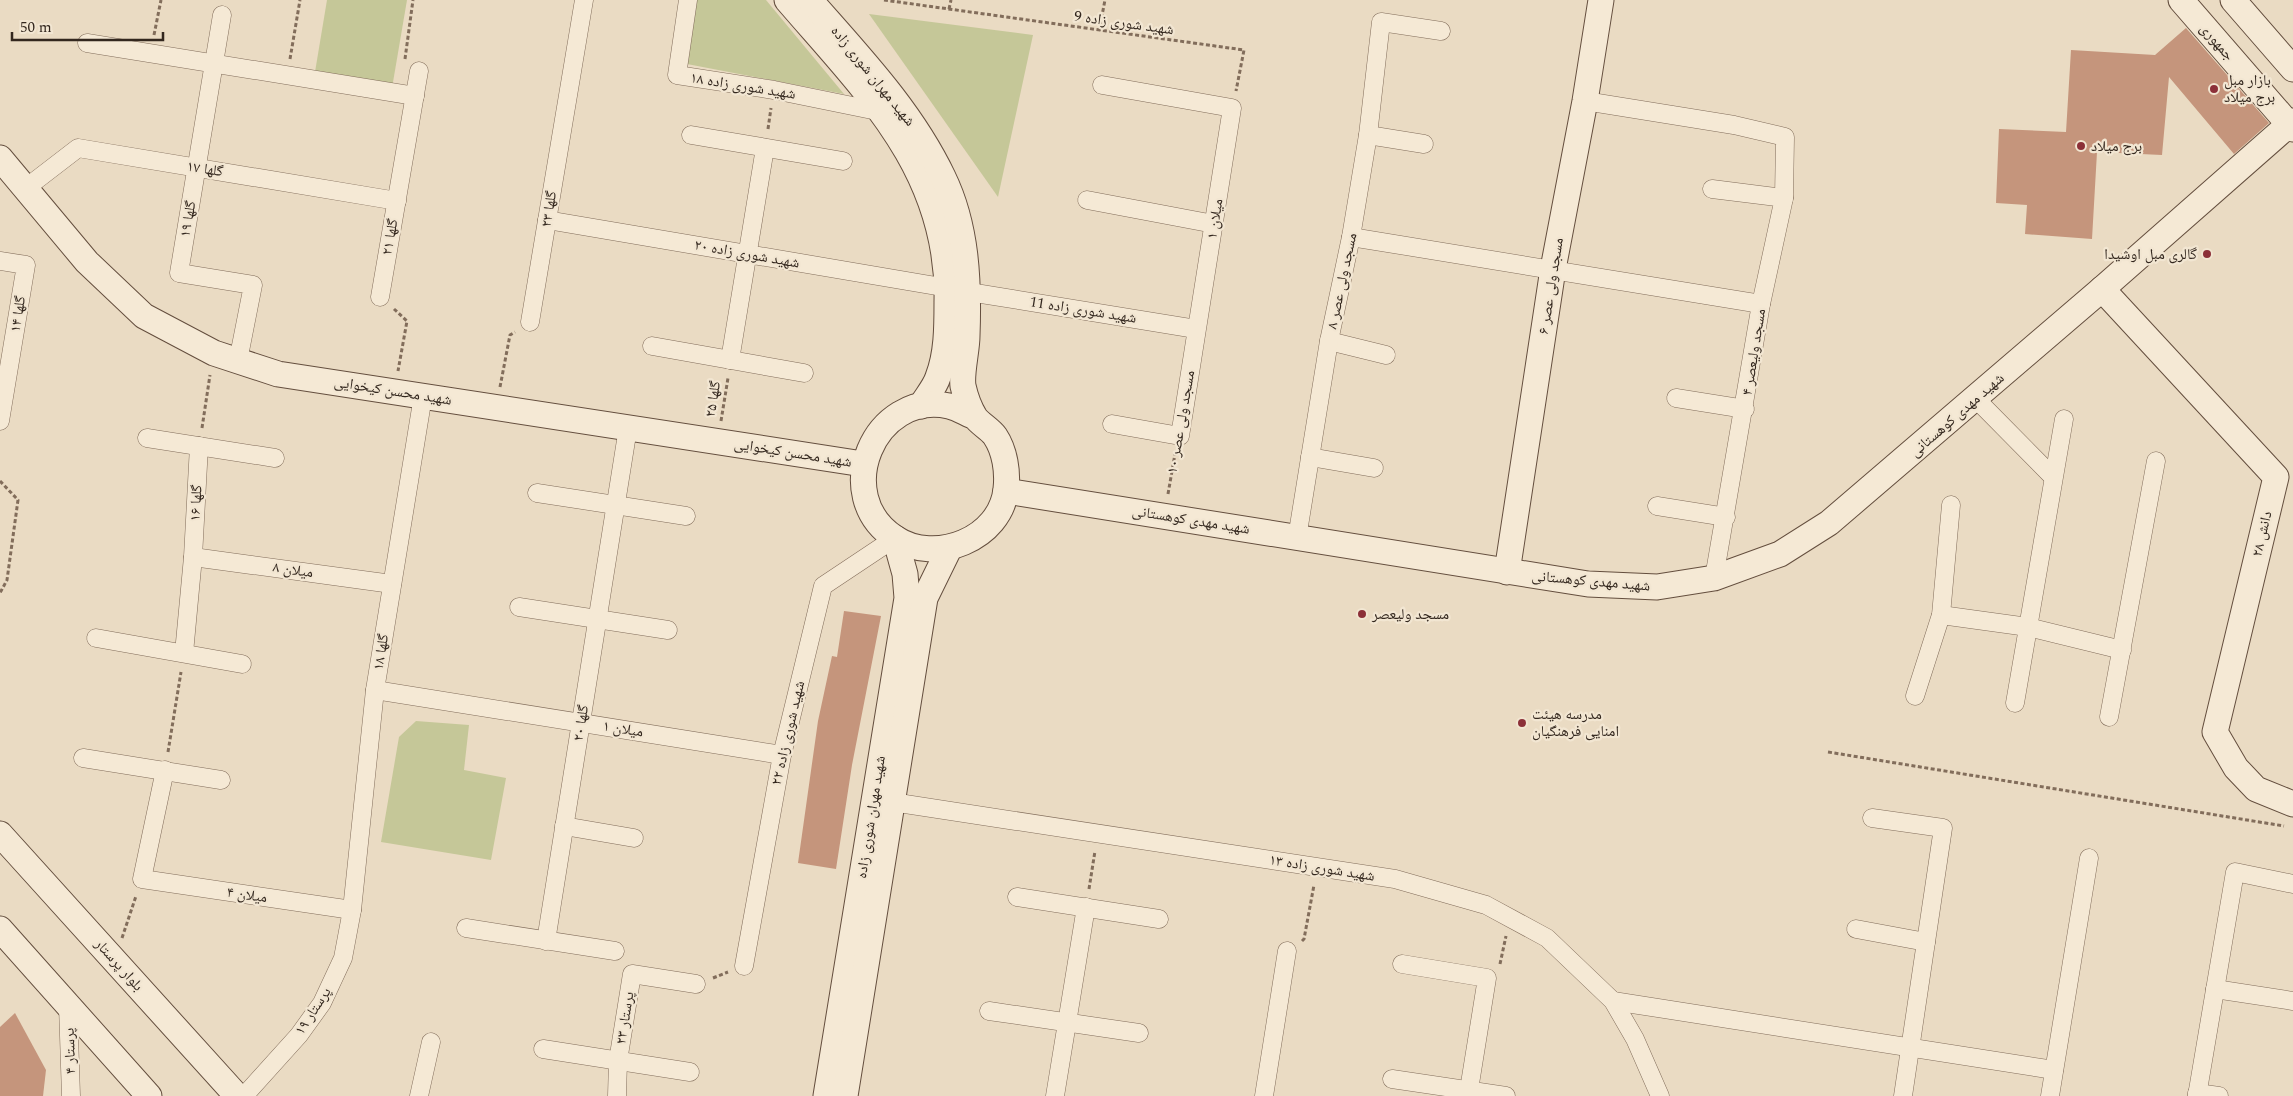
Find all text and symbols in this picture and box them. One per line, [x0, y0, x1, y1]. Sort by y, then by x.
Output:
street label: شهید شوری زاده 9 [1073, 5, 1175, 41]
scale bar [12, 10, 164, 42]
text: 50 m [20, 16, 52, 39]
street label: جمهوری [2194, 18, 2240, 66]
street label: شهید مهران شوری زاده [825, 21, 921, 132]
street label: شهید شوری زاده ۱۸ [689, 66, 797, 106]
place label: بازار مبل برج میلاد [2224, 69, 2275, 109]
marker: بازار مبل برج میلاد [2208, 83, 2220, 95]
place label: برج میلاد [2091, 135, 2142, 158]
marker: برج میلاد [2075, 140, 2087, 152]
street label: گلها ۱۷ [185, 155, 225, 183]
street label: گلها ۲۳ [535, 189, 563, 229]
street label: میلان ۱ [1200, 197, 1230, 241]
street label: گلها ۱۹ [173, 199, 203, 239]
street label: گلها ۲۱ [375, 217, 405, 257]
street label: مسجد ولی عصر ۸ [1321, 231, 1363, 331]
street label: شهید شوری زاده ۲۰ [693, 233, 802, 275]
street label: مسجد ولی عصر ۶ [1532, 236, 1570, 336]
place label: گالری مبل اوشیدا [2104, 243, 2197, 266]
marker: گالری مبل اوشیدا [2201, 248, 2213, 260]
street label: شهید شوری زاده 11 [1028, 290, 1138, 330]
street label: گلها ۱۴ [4, 294, 32, 334]
street label: مسجد ولیعصر ۴ [1736, 307, 1772, 397]
street label: شهید مهدی کوهستانی [1905, 367, 2010, 463]
street label: مسجد ولی عصر ۱۰ [1161, 368, 1201, 475]
street label: شهید محسن کیخوایی [333, 370, 454, 412]
street label: گلها ۲۵ [699, 379, 727, 419]
street label: شهید محسن کیخوایی [733, 432, 854, 474]
street label: گلها ۱۶ [184, 484, 208, 522]
street label: شهید مهدی کوهستانی [1130, 499, 1252, 541]
street label: دانش ۲۸ [2246, 509, 2278, 559]
street label: میلان ۸ [271, 556, 315, 584]
street label: شهید مهدی کوهستانی [1531, 564, 1651, 598]
place label: مسجد ولیعصر [1371, 603, 1449, 626]
marker: مسجد ولیعصر [1356, 608, 1368, 620]
street label: گلها ۱۸ [367, 632, 395, 672]
street label: شهید شوری زاده ۲۲ [765, 678, 811, 787]
street label: گلها ۲۰ [567, 703, 595, 743]
place label: مدرسه هیئت امنایی فرهنگیان [1532, 703, 1619, 743]
street label: میلان ۱ [601, 714, 645, 744]
marker: مدرسه هیئت امنایی فرهنگیان [1516, 717, 1528, 729]
street label: شهید مهران شوری زاده [850, 754, 892, 880]
street label: شهید شوری زاده ۱۳ [1268, 848, 1376, 888]
street label: میلان ۴ [225, 881, 269, 909]
street label: بلوار پرستار [88, 933, 149, 996]
street label: پرستار ۱۹ [289, 982, 337, 1040]
street label: پرستار ۲۳ [609, 990, 641, 1046]
street label: پرستار ۴ [58, 1027, 82, 1075]

